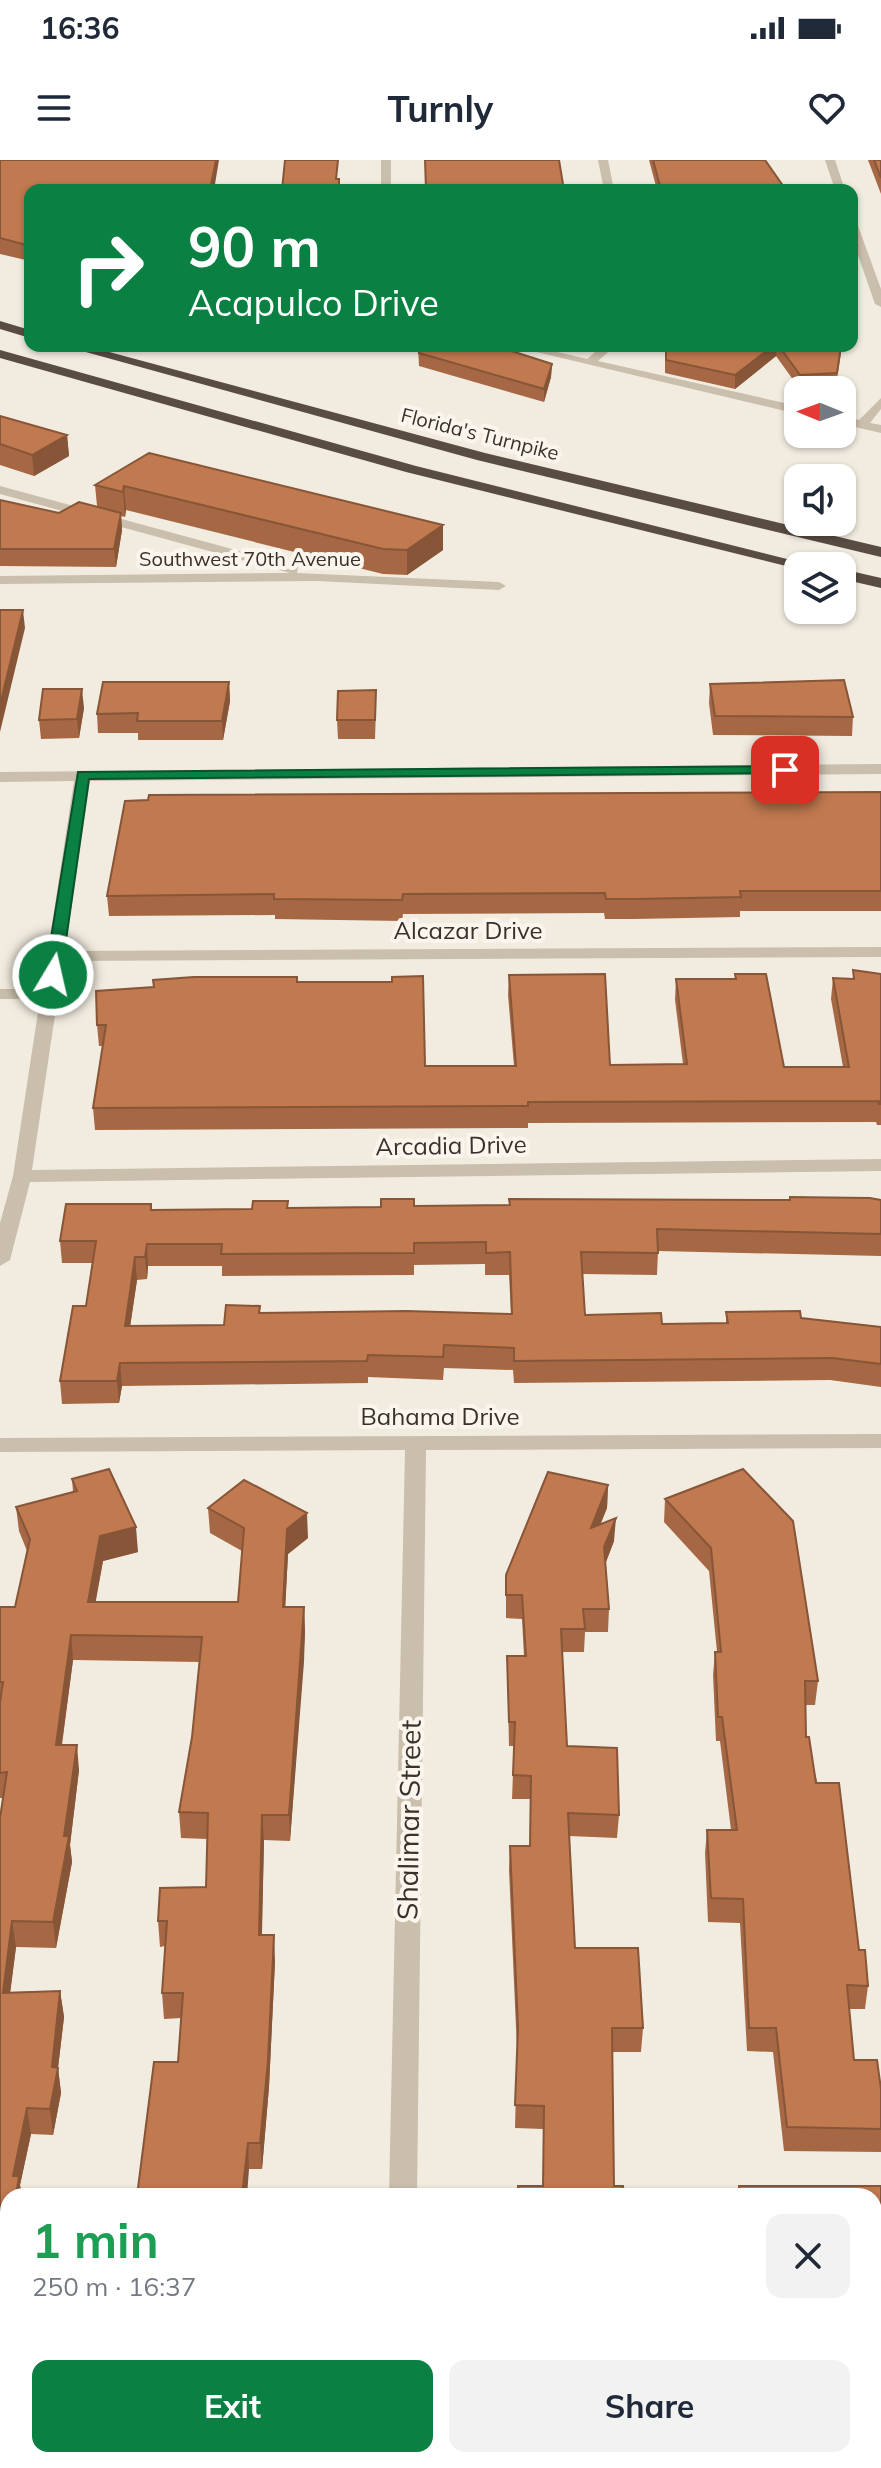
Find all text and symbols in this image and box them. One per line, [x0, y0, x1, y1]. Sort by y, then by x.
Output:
text: 16:36 [40, 9, 119, 47]
icon: menu [32, 86, 76, 130]
text: Turnly [388, 86, 493, 131]
icon: heart [805, 86, 849, 130]
text: 90 m [188, 211, 321, 281]
icon: right [56, 216, 160, 320]
text: Acapulco Drive [188, 280, 439, 325]
north arrow [784, 376, 856, 448]
map controls [784, 376, 856, 624]
street label: Florida's Turnpike [399, 402, 562, 465]
button: sound [784, 464, 856, 536]
street label: Southwest 70th Avenue [139, 546, 361, 571]
button: layers [784, 552, 856, 624]
pin [751, 736, 819, 804]
icon: arrive [763, 748, 807, 792]
street label: Alcazar Drive [393, 915, 543, 945]
position arrow [11, 933, 95, 1017]
street label: Arcadia Drive [375, 1129, 527, 1161]
street label: Bahama Drive [361, 1401, 519, 1431]
street label: Shalimar Street [389, 1719, 428, 1920]
text: 1 min [32, 2210, 159, 2270]
button: close [766, 2214, 850, 2298]
text: 250 m · 16:37 [32, 2270, 196, 2303]
button: Exit [32, 2360, 433, 2452]
button: Share [449, 2360, 850, 2452]

